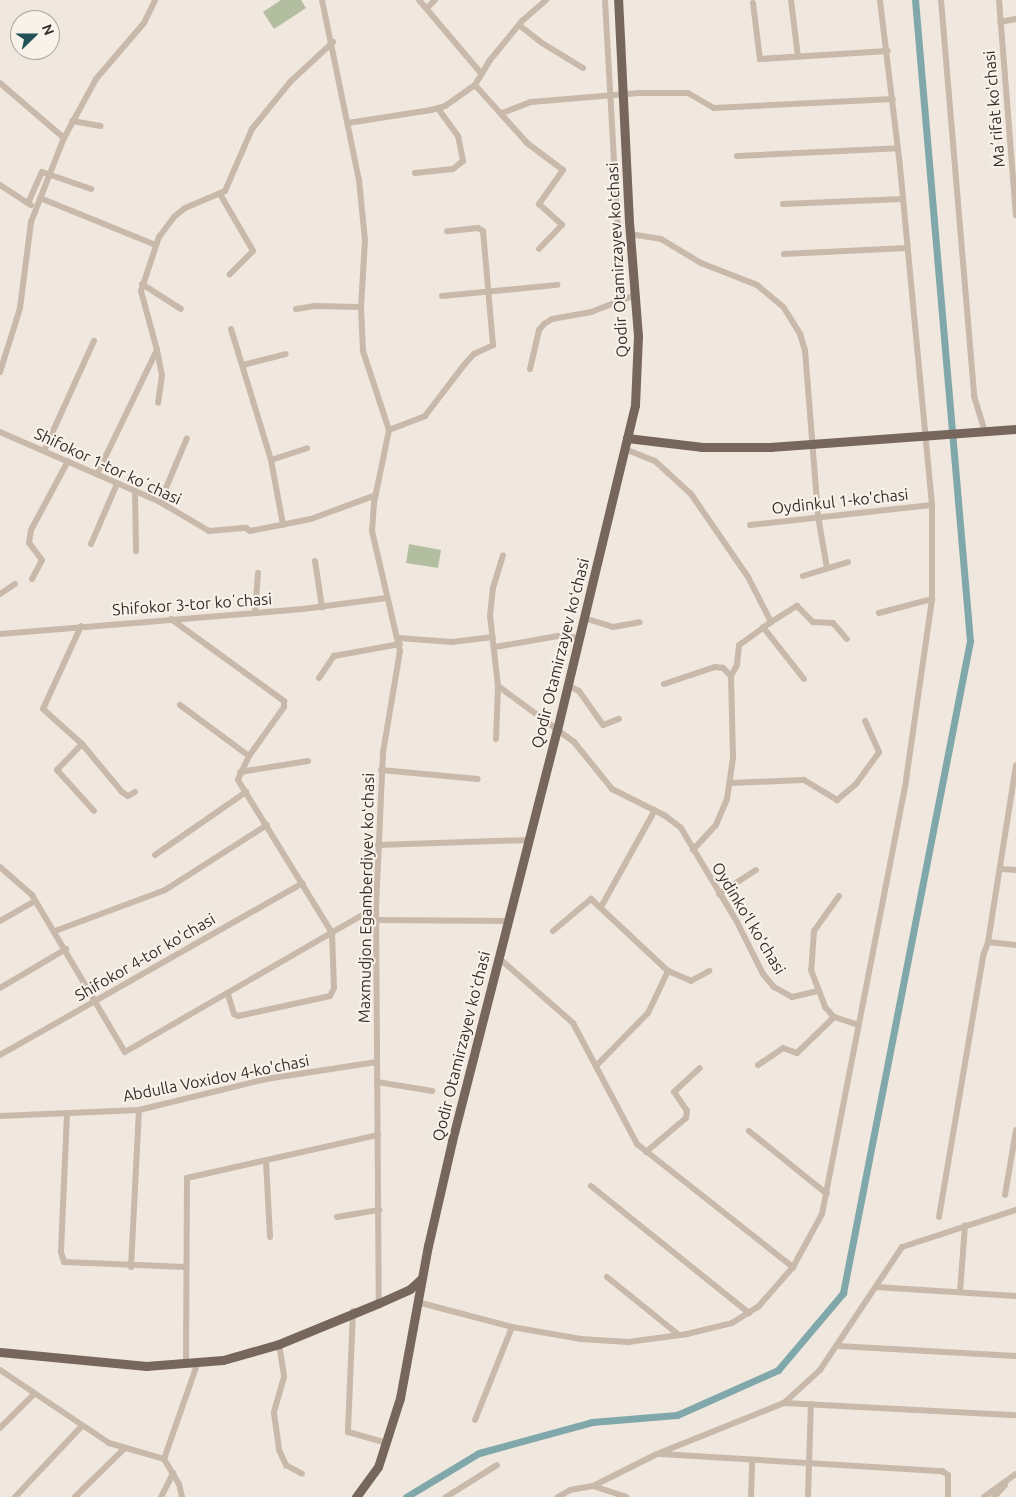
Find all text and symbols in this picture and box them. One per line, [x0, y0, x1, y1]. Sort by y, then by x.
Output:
north arrow [10, 10, 60, 60]
text: N [39, 22, 57, 38]
street label: Maʼrifat ko'chasi [979, 50, 1009, 168]
street label: Qodir Otamirzayev koʻchasi [602, 162, 632, 358]
street label: Shifokor 1-tor koʼchasi [31, 423, 185, 509]
street label: Oydinkul 1-ko'chasi [771, 484, 909, 518]
street label: Qodir Otamirzayev koʻchasi [527, 556, 593, 750]
street label: Shifokor 3-tor koʼchasi [111, 589, 273, 619]
street label: Maxmudjon Egamberdiyev koʻchasi [354, 773, 378, 1023]
street label: Oydinkoʻl koʻchasi [708, 858, 790, 978]
street label: Shifokor 4-tor ko'chasi [71, 909, 219, 1005]
street label: Qodir Otamirzayev koʻchasi [428, 949, 494, 1143]
street label: Abdulla Voxidov 4-ko'chasi [121, 1051, 311, 1105]

